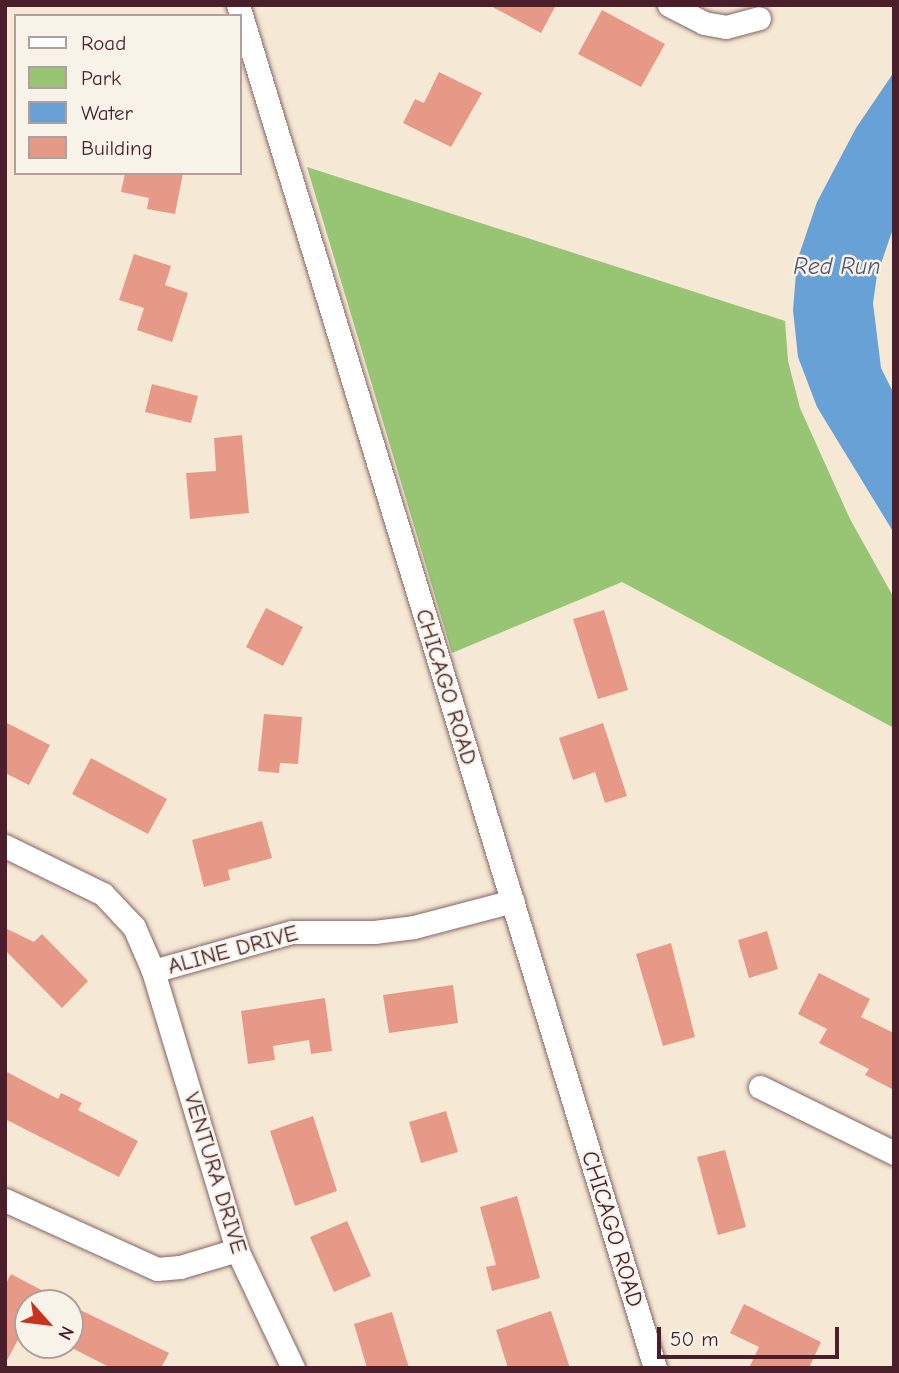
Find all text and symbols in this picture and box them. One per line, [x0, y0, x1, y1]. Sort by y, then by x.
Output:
legend [14, 14, 242, 175]
text: Road [81, 31, 126, 55]
text: Park [81, 66, 121, 90]
text: Water [81, 101, 133, 125]
text: Building [81, 136, 153, 160]
water label: Red Run [793, 253, 881, 281]
street label: CHICAGO ROAD [409, 606, 483, 768]
street label: ALINE DRIVE [165, 919, 301, 981]
street label: VENTURA DRIVE [177, 1089, 253, 1257]
street label: CHICAGO ROAD [575, 1148, 649, 1310]
north arrow [14, 1289, 84, 1359]
scale bar [661, 1314, 843, 1358]
text: N [53, 1322, 78, 1344]
text: 50 m [670, 1327, 719, 1351]

